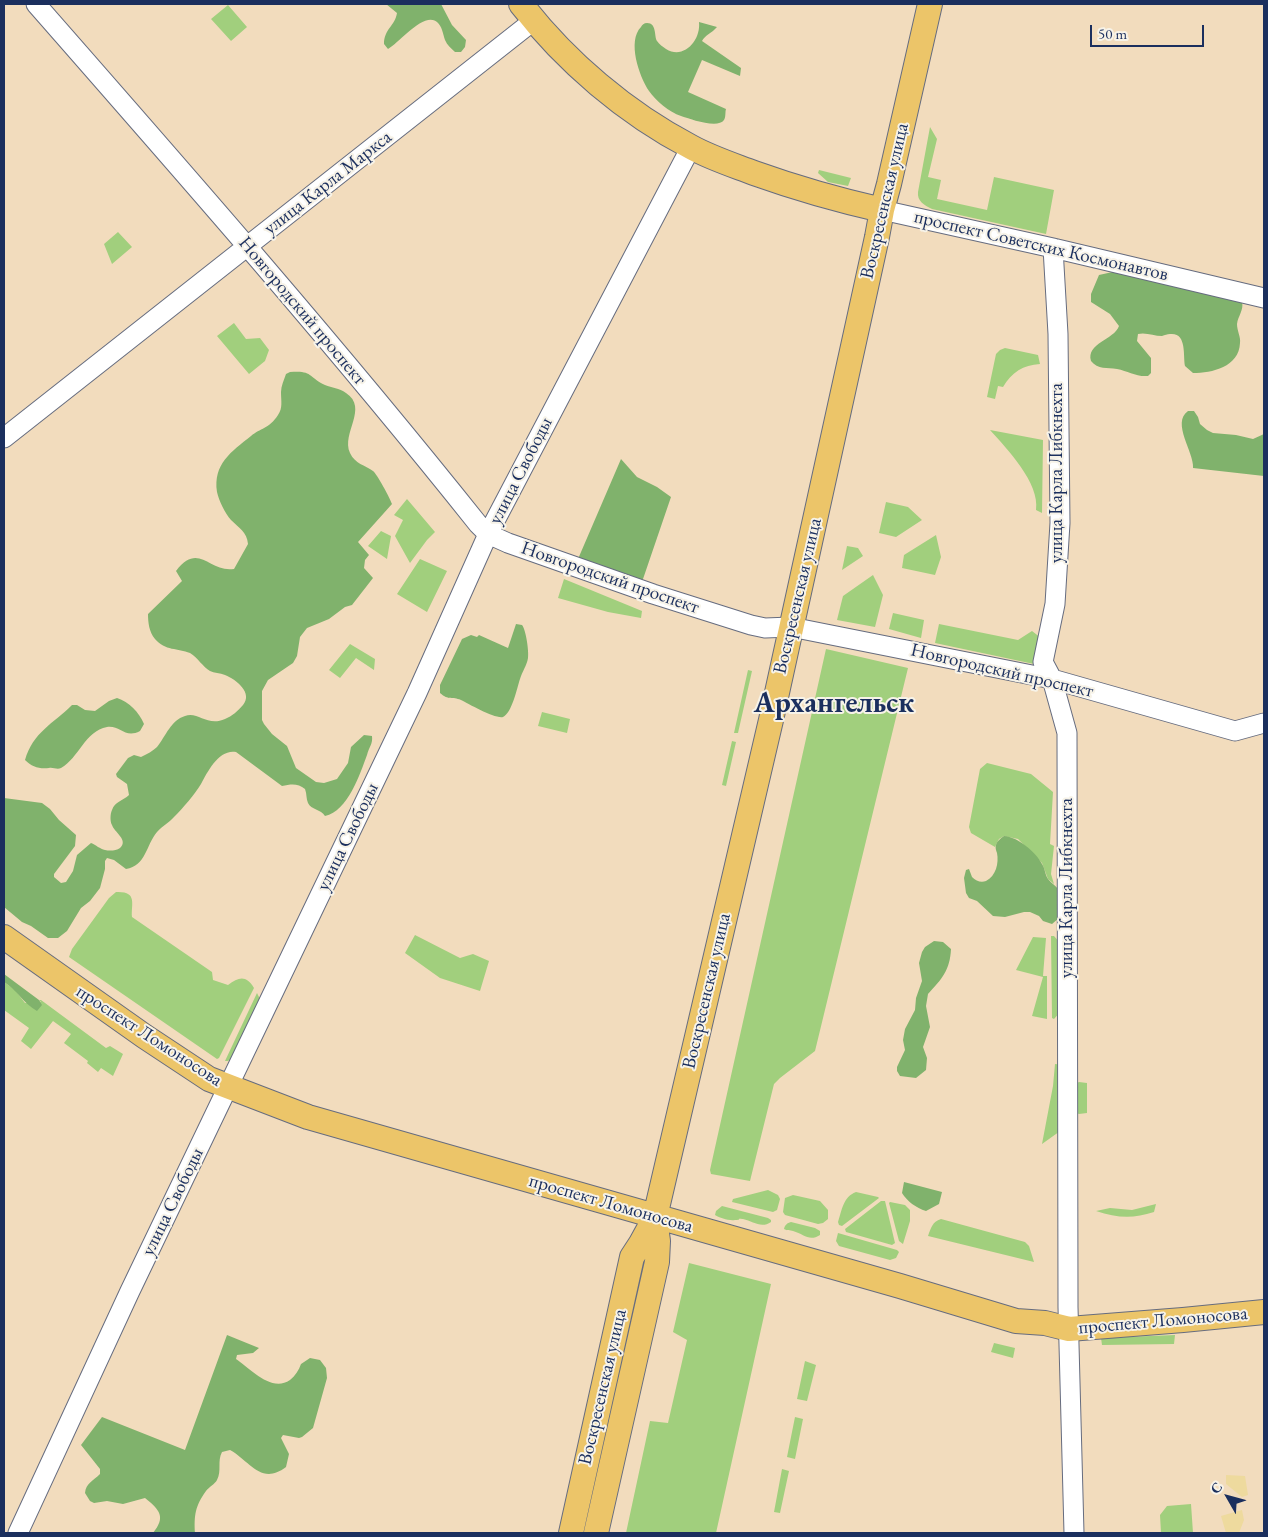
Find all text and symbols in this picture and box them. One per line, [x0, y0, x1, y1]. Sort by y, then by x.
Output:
scale bar [1093, 15, 1207, 47]
text: 50 m [1098, 24, 1127, 43]
street label: Воскресенская улица [856, 121, 914, 281]
street label: улица Карла Маркса [259, 126, 397, 240]
street label: проспект Советских Космонавтов [912, 206, 1170, 286]
street label: Новгородский проспект [233, 232, 371, 390]
street label: улица Карла Либкнехта [1046, 383, 1068, 563]
street label: улица Свободы [484, 414, 558, 528]
street label: Воскресенская улица [769, 516, 827, 676]
street label: Новгородский проспект [518, 537, 702, 619]
street label: Новгородский проспект [908, 639, 1096, 703]
district label: Архангельск [754, 687, 914, 721]
street label: улица Свободы [312, 779, 384, 895]
street label: улица Карла Либкнехта [1056, 798, 1078, 978]
street label: Воскресенская улица [678, 911, 736, 1071]
street label: проспект Ломоносова [72, 980, 226, 1092]
street label: улица Свободы [137, 1144, 209, 1260]
street label: проспект Ломоносова [526, 1170, 696, 1238]
street label: проспект Ломоносова [1078, 1302, 1248, 1340]
street label: Воскресенская улица [574, 1307, 632, 1467]
north arrow [1203, 1472, 1253, 1522]
text: С [1206, 1478, 1226, 1497]

